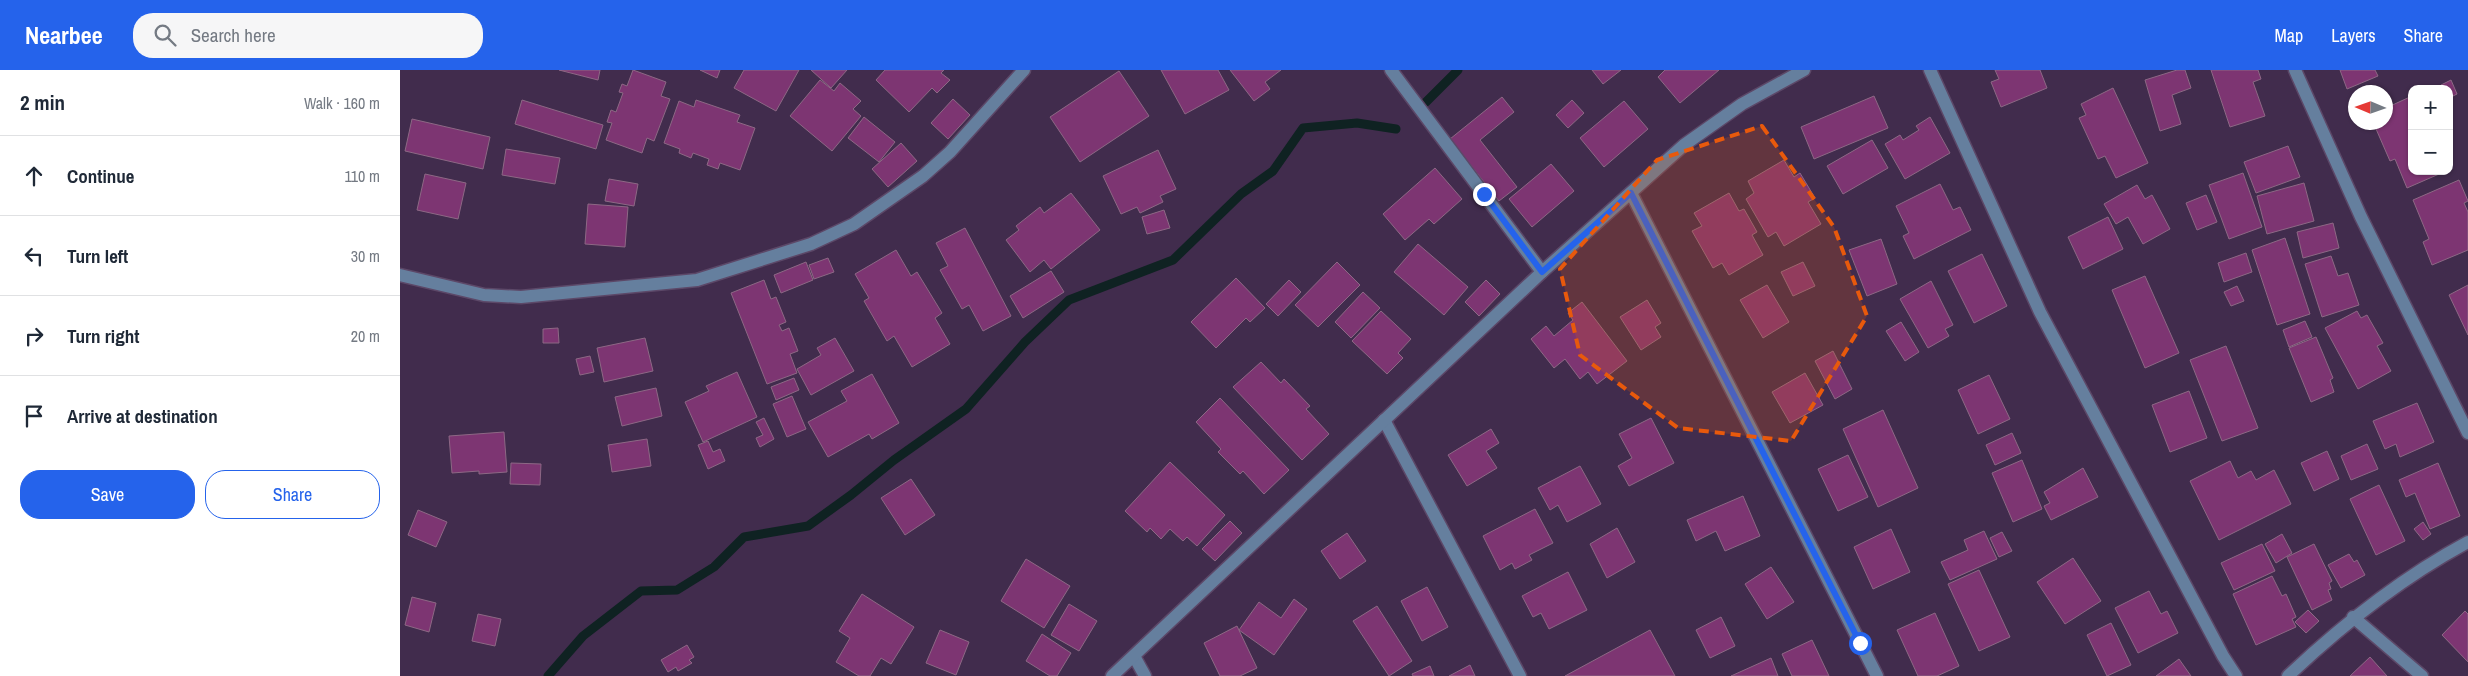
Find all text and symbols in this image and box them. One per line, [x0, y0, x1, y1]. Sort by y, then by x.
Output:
search box [133, 13, 483, 58]
text: Nearbee [25, 19, 103, 51]
icon: search [151, 21, 179, 49]
text: Search here [191, 22, 276, 48]
text: Map [2275, 23, 2303, 48]
text: Layers [2331, 23, 2376, 48]
text: Share [2404, 23, 2443, 48]
north arrow [2348, 85, 2393, 130]
map controls [2408, 85, 2453, 175]
button: + [2408, 85, 2453, 130]
text: 2 min [20, 88, 65, 117]
text: Walk · 160 m [304, 92, 380, 114]
button: − [2408, 130, 2453, 175]
icon: ahead [20, 162, 48, 190]
text: Continue [67, 163, 135, 189]
text: 110 m [344, 165, 380, 187]
route end [1473, 183, 1496, 206]
icon: left [20, 242, 48, 270]
text: Turn left [67, 243, 128, 269]
text: 30 m [351, 245, 380, 267]
icon: right [20, 322, 48, 350]
text: Turn right [67, 323, 139, 349]
text: 20 m [351, 325, 380, 347]
icon: arrive [20, 402, 48, 430]
text: Arrive at destination [67, 403, 218, 429]
button: Save [20, 470, 195, 519]
button: Share [205, 470, 380, 519]
route start [1849, 632, 1872, 655]

